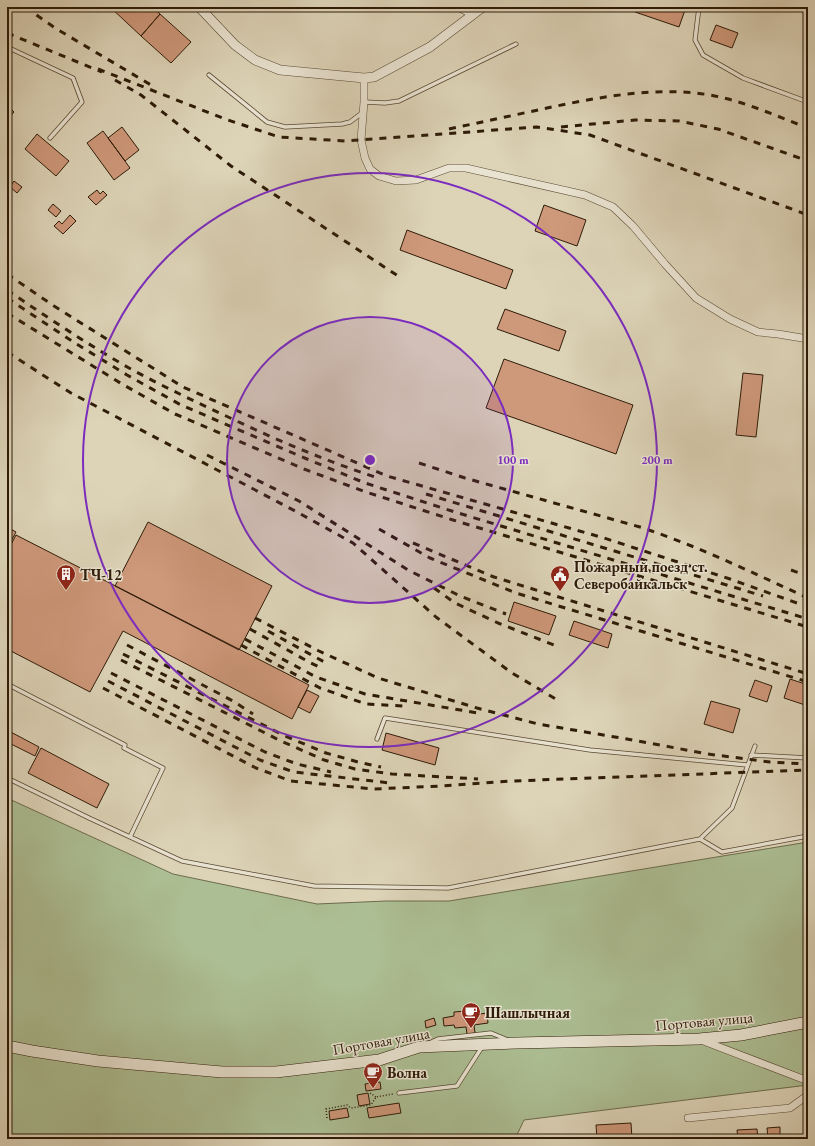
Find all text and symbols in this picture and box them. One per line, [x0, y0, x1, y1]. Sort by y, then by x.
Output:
text: 100 m [497, 452, 529, 468]
text: 200 m [641, 452, 673, 468]
centre of rings [363, 453, 377, 467]
place label: Пожарный поезд ст. Северобайкальск [574, 557, 708, 593]
building icon: ТЧ-12 [55, 563, 77, 591]
public building icon: Пожарный поезд ст. Северобайкальск [549, 564, 571, 592]
place label: ТЧ-12 [80, 565, 122, 584]
cafe icon: Шашлычная [460, 1001, 482, 1029]
place label: Шашлычная [485, 1003, 570, 1022]
street label: Портовая улица [654, 1007, 754, 1035]
street label: Портовая улица [331, 1023, 431, 1059]
cafe icon: Волна [362, 1061, 384, 1089]
place label: Волна [387, 1063, 427, 1082]

